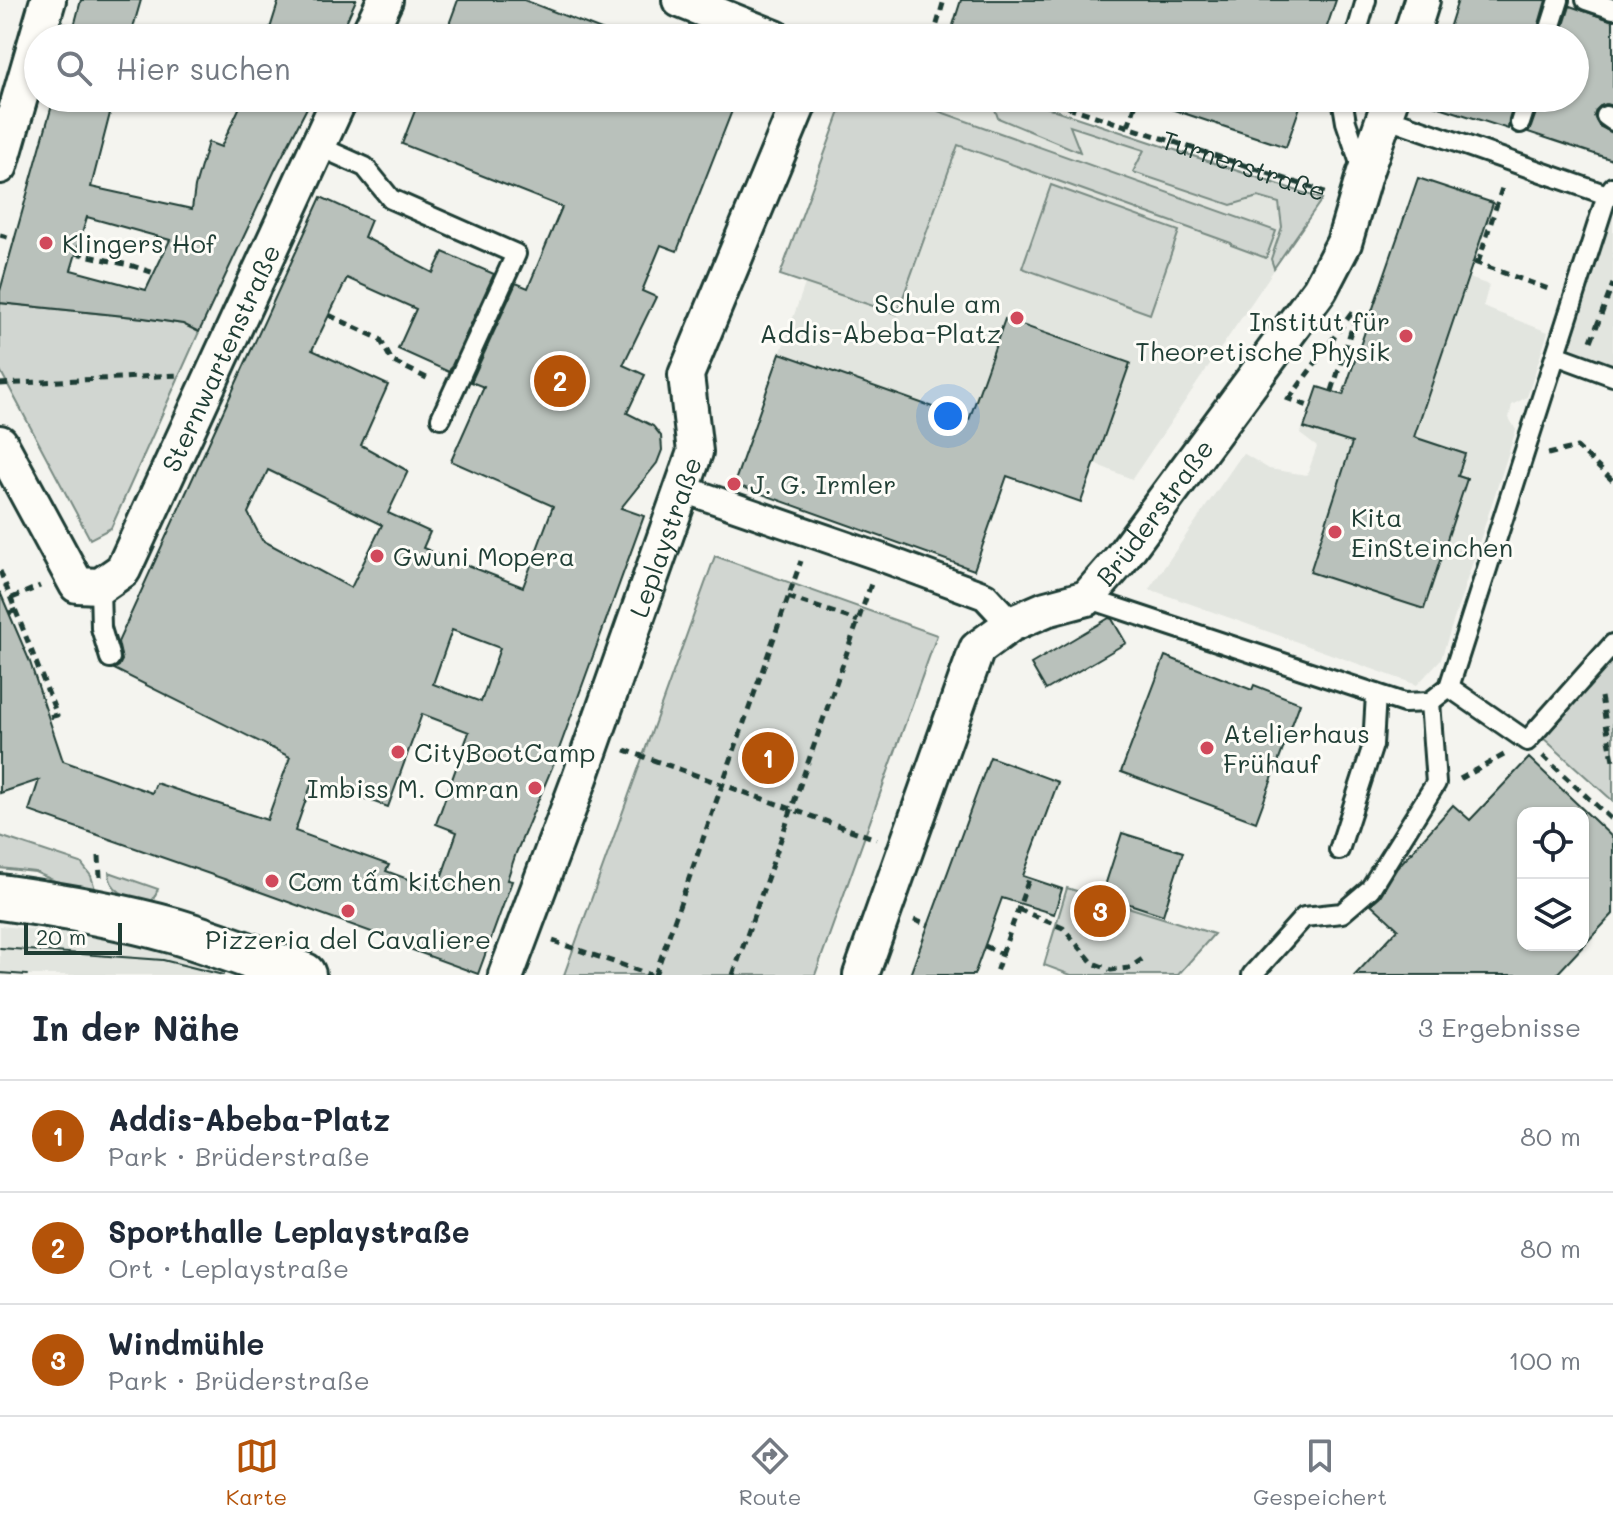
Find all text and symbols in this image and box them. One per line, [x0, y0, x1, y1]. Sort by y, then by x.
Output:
search box [24, 24, 1589, 112]
icon: search [52, 46, 96, 90]
text: Hier suchen [116, 48, 291, 88]
street label: Turnerstraße [1158, 122, 1331, 208]
place label: Klingers Hof [62, 226, 217, 260]
marker: Klingers Hof [37, 234, 55, 252]
street label: Sternwartenstraße [153, 239, 288, 477]
place label: Schule am Addis-Abeba-Platz [760, 286, 1001, 350]
place label: Institut für Theoretische Physik [1135, 304, 1390, 368]
marker: Schule am Addis-Abeba-Platz [1008, 309, 1026, 327]
marker: Institut für Theoretische Physik [1397, 327, 1415, 345]
pin: 2 [534, 351, 586, 411]
your location [928, 396, 968, 436]
street label: Brüderstraße [1088, 432, 1221, 593]
street label: Leplaystraße [621, 452, 709, 622]
place label: J. G. Irmler [750, 467, 896, 501]
marker: J. G. Irmler [725, 475, 743, 493]
place label: Kita EinSteinchen [1351, 500, 1513, 564]
marker: Kita EinSteinchen [1326, 523, 1344, 541]
place label: Gwuni Mopera [393, 539, 575, 573]
marker: Gwuni Mopera [368, 547, 386, 565]
place label: Atelierhaus Frühauf [1223, 716, 1370, 780]
pin: 1 [742, 728, 794, 788]
place label: CityBootCamp [414, 735, 595, 769]
marker: Atelierhaus Frühauf [1198, 739, 1216, 757]
marker: CityBootCamp [389, 743, 407, 761]
place label: Imbiss M. Omran [307, 771, 519, 805]
marker: Imbiss M. Omran [526, 779, 544, 797]
map controls [1517, 807, 1589, 951]
button: locate [1517, 807, 1589, 879]
place label: Cơm tấm kitchen [288, 864, 501, 898]
marker: Cơm tấm kitchen [263, 872, 281, 890]
button: layers [1517, 879, 1589, 951]
pin: 3 [1074, 881, 1126, 941]
marker: Pizzeria del Cavaliere [339, 902, 357, 920]
scale bar [24, 919, 122, 955]
text: 20 m [36, 922, 86, 951]
place label: Pizzeria del Cavaliere [205, 922, 491, 956]
text: In der Nähe [32, 1005, 240, 1050]
text: 3 Ergebnisse [1418, 1010, 1581, 1044]
text: Addis-Abeba-Platz [108, 1099, 390, 1139]
text: 1 [52, 1119, 64, 1153]
text: 80 m [1520, 1119, 1581, 1153]
text: Park · Brüderstraße [108, 1139, 370, 1173]
text: Sporthalle Leplaystraße [108, 1211, 470, 1251]
text: 2 [51, 1231, 65, 1265]
text: 80 m [1520, 1231, 1581, 1265]
text: Ort · Leplaystraße [108, 1251, 349, 1285]
text: Windmühle [108, 1323, 264, 1363]
text: 3 [50, 1343, 66, 1377]
text: 100 m [1508, 1343, 1581, 1377]
text: Park · Brüderstraße [108, 1363, 370, 1397]
tab: Karte [226, 1434, 287, 1511]
tab: Route [739, 1434, 801, 1511]
tab: Gespeichert [1253, 1434, 1387, 1511]

